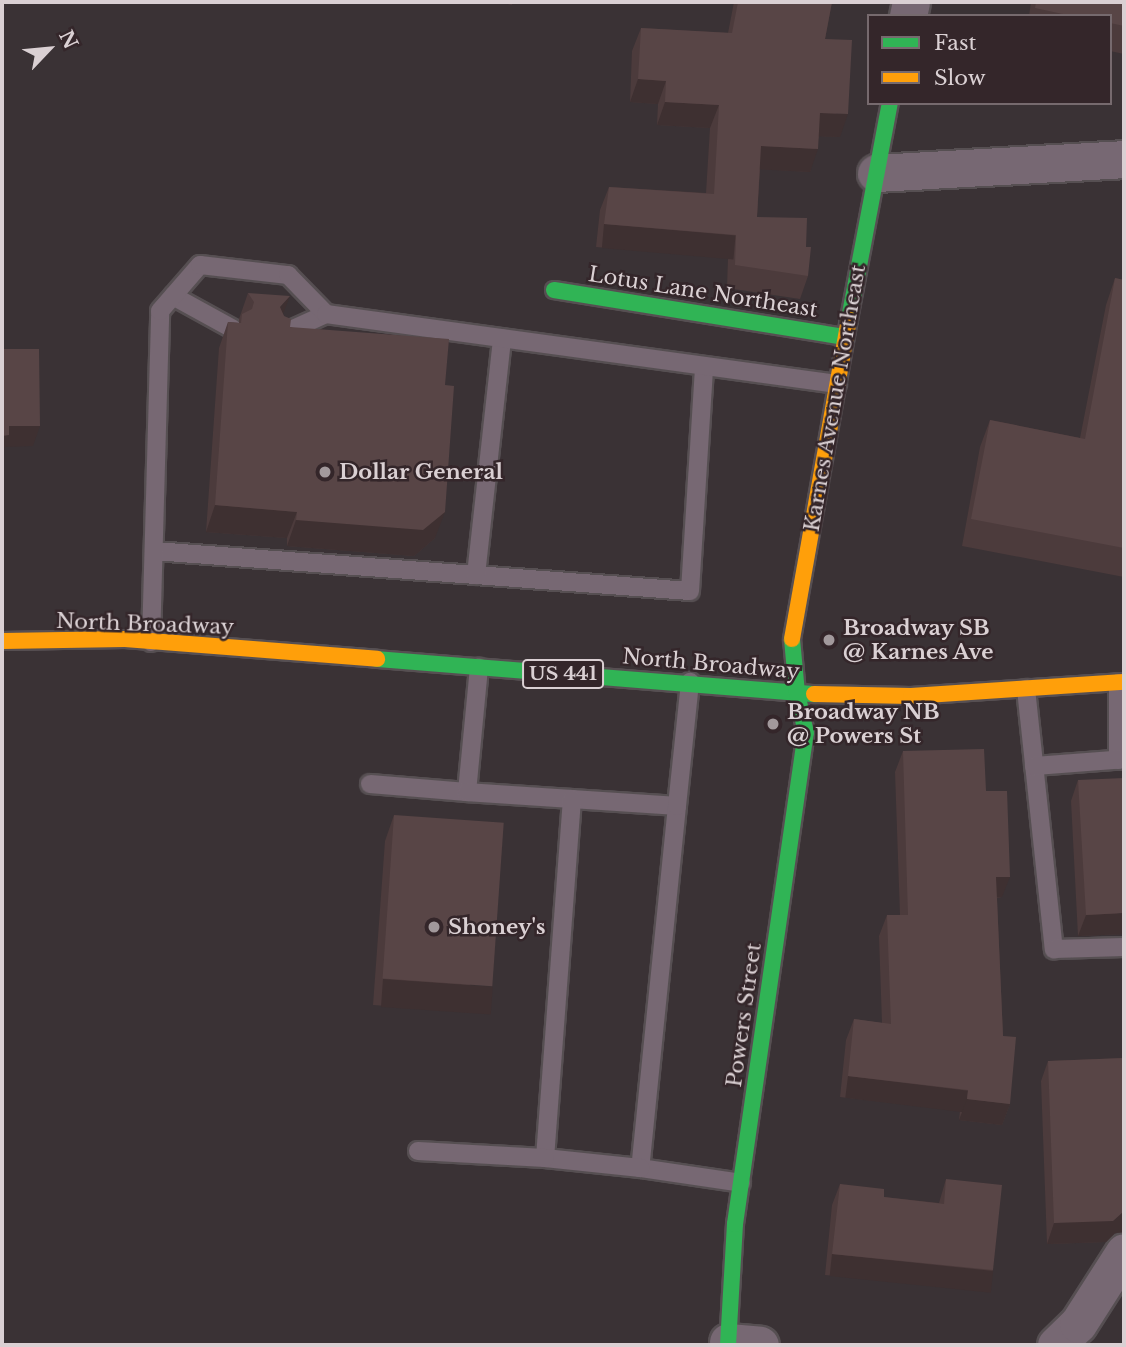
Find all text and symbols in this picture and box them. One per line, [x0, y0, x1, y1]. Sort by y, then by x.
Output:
north arrow [14, 14, 84, 84]
legend [867, 14, 1112, 105]
text: N [54, 27, 83, 53]
text: Fast [934, 30, 976, 56]
text: Slow [934, 65, 986, 91]
street label: Lotus Lane Northeast [587, 261, 819, 323]
street label: Karnes Avenue Northeast [799, 262, 871, 534]
place label: Dollar General [339, 459, 503, 485]
marker: Dollar General [317, 464, 333, 480]
street label: North Broadway [56, 608, 234, 640]
place label: Broadway SB @ Karnes Ave [843, 615, 994, 665]
marker: Broadway SB @ Karnes Ave [821, 632, 837, 648]
street label: North Broadway [621, 644, 801, 684]
road number: US 441 [521, 659, 605, 690]
place label: Broadway NB @ Powers St [787, 699, 940, 749]
marker: Broadway NB @ Powers St [765, 716, 781, 732]
place label: Shoney's [448, 914, 546, 940]
marker: Shoney's [426, 919, 442, 935]
street label: Powers Street [721, 941, 767, 1089]

